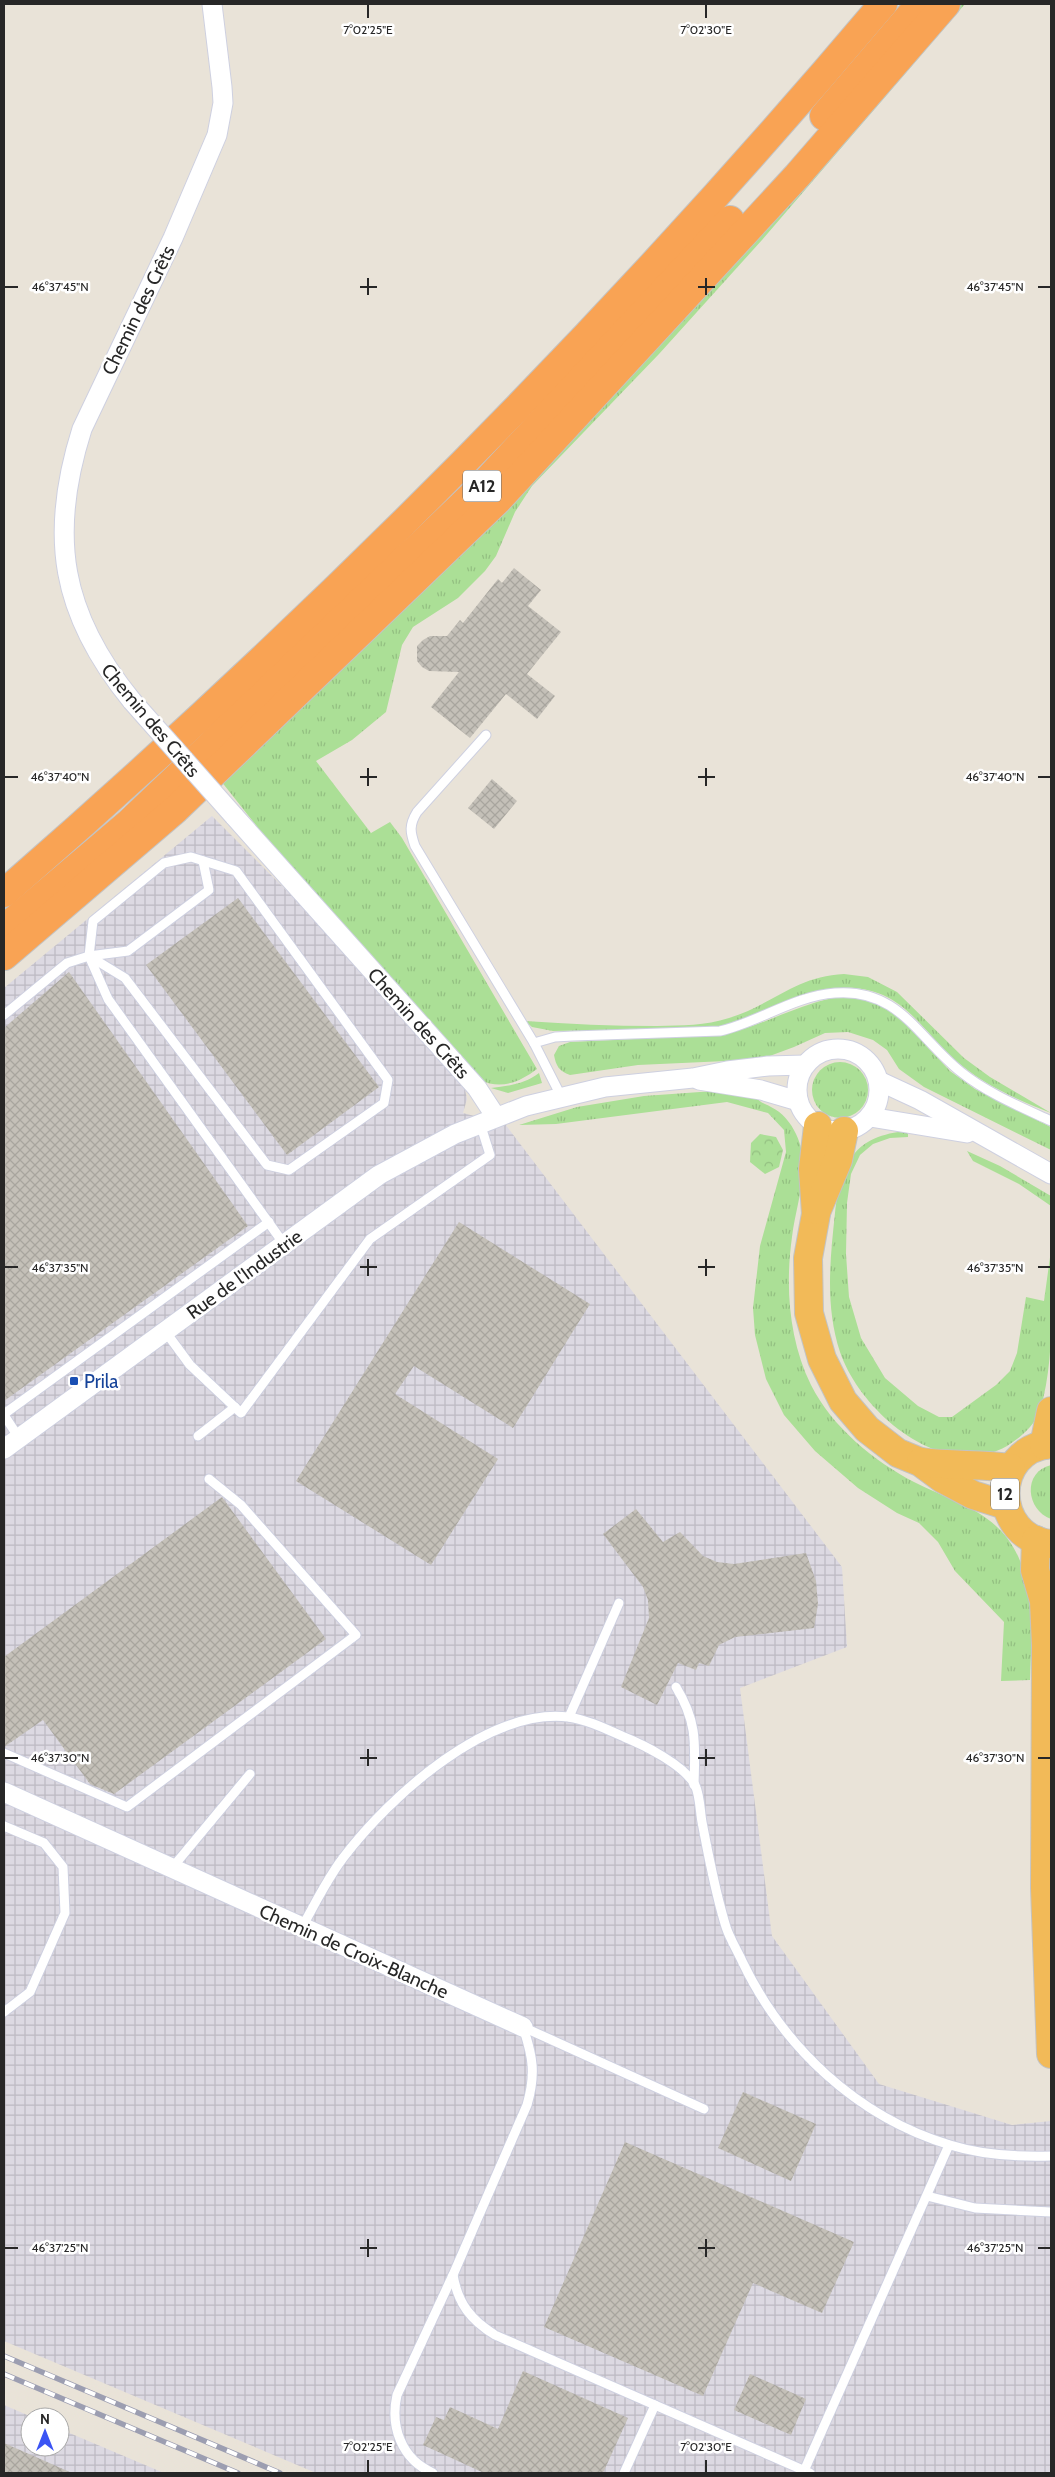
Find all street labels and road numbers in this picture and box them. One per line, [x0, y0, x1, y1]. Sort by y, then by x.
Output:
street label: Chemin des Crêts [97, 242, 180, 379]
road number: A12 [463, 471, 501, 502]
street label: Chemin des Crêts [96, 659, 205, 782]
street label: Chemin des Crêts [363, 963, 474, 1084]
street label: Rue de l'Industrie [182, 1225, 307, 1324]
road number: 12 [991, 1478, 1019, 1510]
street label: Chemin de Croix-Blanche [256, 1899, 452, 2004]

